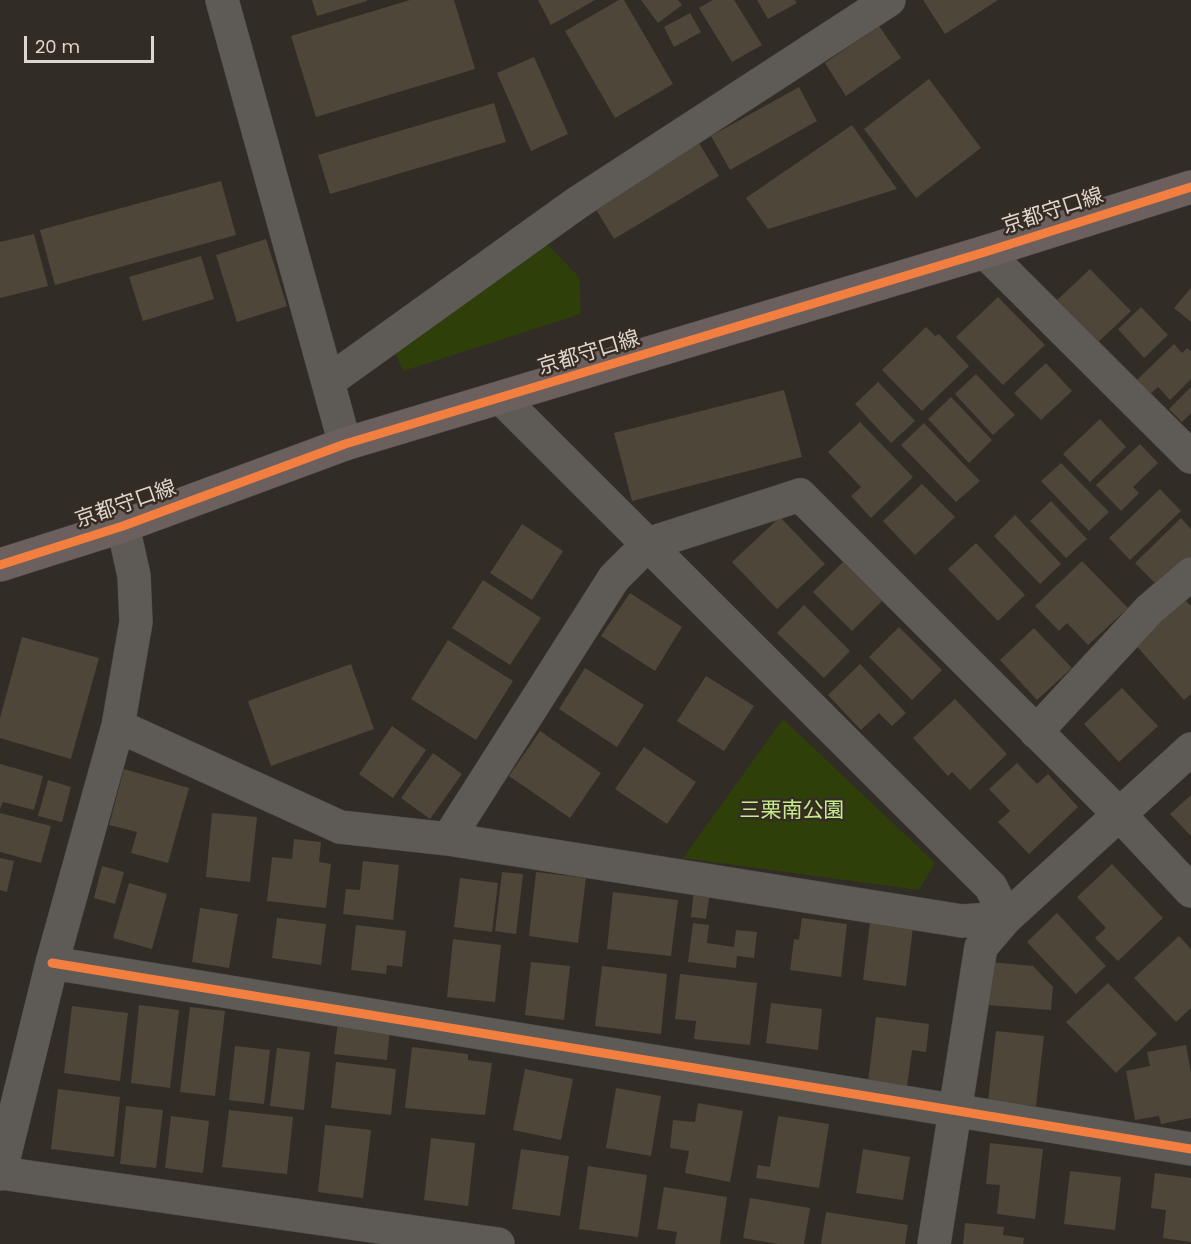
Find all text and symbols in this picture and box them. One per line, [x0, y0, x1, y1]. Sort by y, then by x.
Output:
scale bar [27, 24, 158, 62]
text: 20 m [35, 34, 80, 59]
street label: 京都守口線 [999, 184, 1107, 240]
street label: 京都守口線 [535, 327, 643, 381]
street label: 京都守口線 [72, 476, 180, 534]
park label: 三栗南公園 [740, 799, 844, 825]

